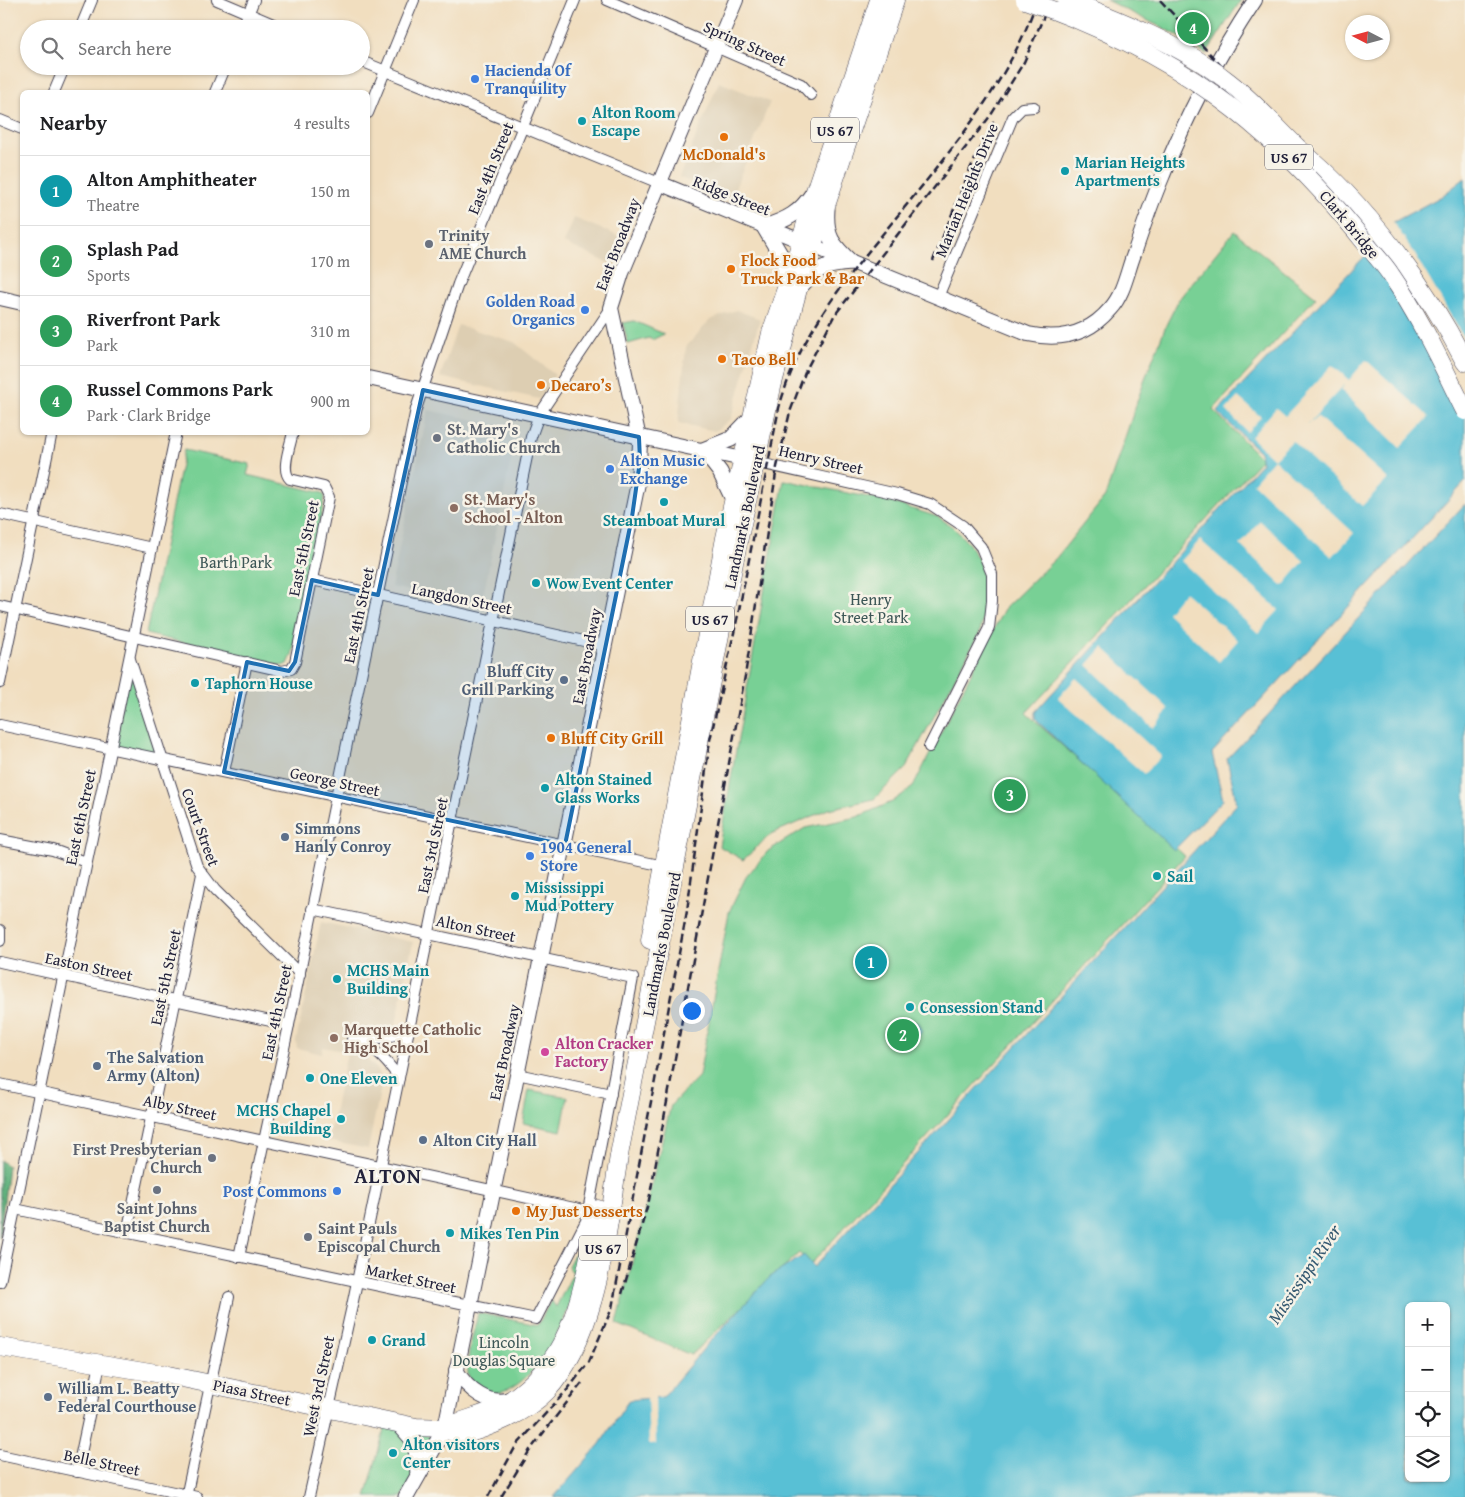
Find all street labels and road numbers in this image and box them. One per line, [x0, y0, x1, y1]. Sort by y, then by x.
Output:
street label: Spring Street [700, 14, 791, 72]
street label: East 4th Street [461, 118, 520, 218]
road number: US 67 [811, 118, 859, 142]
street label: Marian Heights Drive [928, 119, 1004, 261]
road number: US 67 [1265, 144, 1313, 170]
street label: Ridge Street [690, 169, 775, 222]
street label: Clark Bridge [1314, 184, 1386, 264]
street label: East Broadway [588, 194, 646, 294]
street label: Henry Street [777, 438, 866, 480]
street label: Landmarks Boulevard [717, 443, 771, 591]
street label: East 5th Street [281, 497, 325, 598]
street label: East 4th Street [336, 564, 380, 665]
street label: Langdon Street [410, 576, 515, 620]
street label: East Broadway [565, 606, 607, 706]
road number: US 67 [686, 606, 734, 632]
street label: George Street [288, 760, 382, 802]
street label: East 6th Street [58, 766, 102, 867]
street label: Court Street [176, 784, 226, 870]
street label: East 3rd Street [410, 794, 454, 895]
street label: Landmarks Boulevard [635, 870, 687, 1018]
street label: Alton Street [434, 908, 518, 948]
street label: East 5th Street [143, 926, 187, 1027]
street label: Easton Street [43, 945, 135, 987]
street label: East 4th Street [254, 961, 298, 1062]
street label: East Broadway [482, 1002, 526, 1102]
street label: Alby Street [141, 1088, 219, 1127]
road number: US 67 [579, 1236, 627, 1260]
street label: Market Street [363, 1257, 459, 1299]
street label: West 3rd Street [296, 1333, 340, 1439]
street label: Piasa Street [211, 1372, 293, 1412]
street label: Belle Street [62, 1442, 143, 1482]

